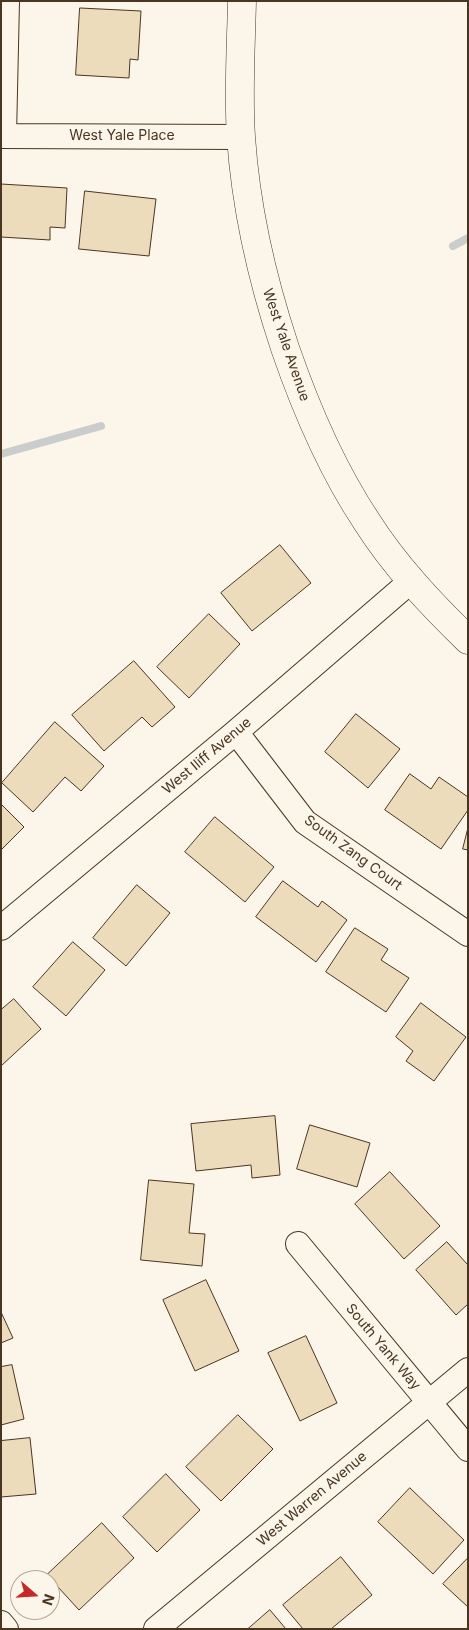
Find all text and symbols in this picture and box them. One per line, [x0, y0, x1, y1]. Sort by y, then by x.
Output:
street label: West Yale Place [69, 128, 175, 144]
street label: West Yale Avenue [259, 286, 313, 404]
street label: West Iliff Avenue [159, 714, 255, 798]
street label: South Zang Court [301, 812, 405, 894]
street label: South Yank Way [342, 1300, 424, 1394]
street label: West Warren Avenue [254, 1448, 370, 1550]
north arrow [10, 1570, 60, 1620]
text: N [39, 1592, 58, 1608]

